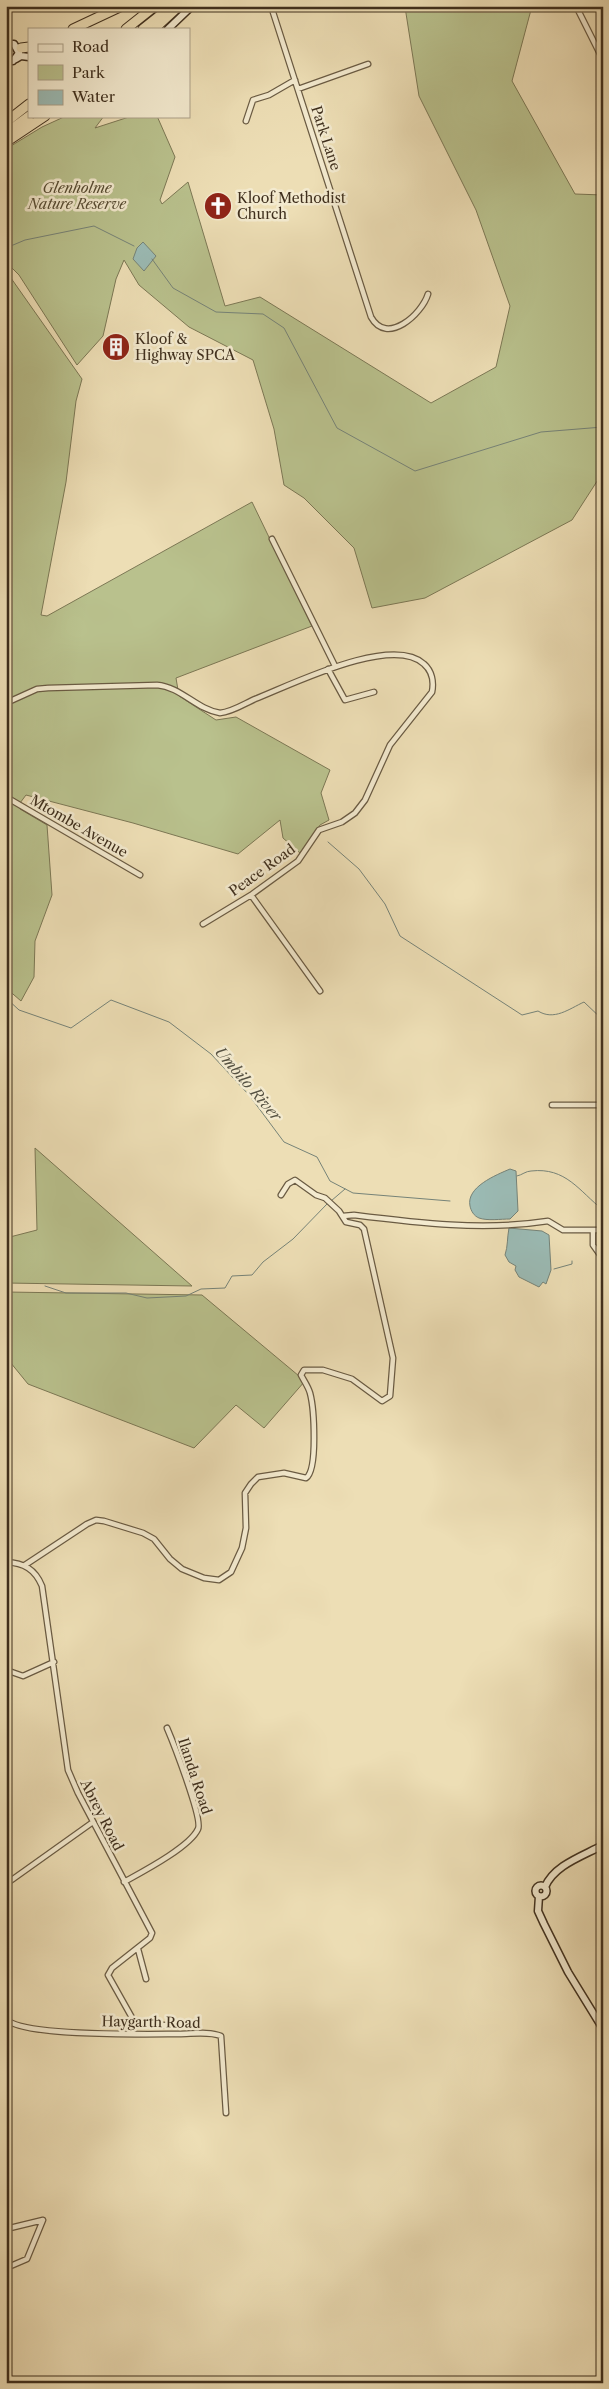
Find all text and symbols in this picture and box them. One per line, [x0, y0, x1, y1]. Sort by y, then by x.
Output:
legend [28, 28, 190, 118]
text: Road [72, 37, 109, 56]
text: Park [72, 63, 106, 82]
text: Water [71, 87, 116, 106]
street label: Park Lane [307, 103, 345, 173]
park label: Glenholme Nature Reserve [27, 179, 127, 213]
place label: Kloof Methodist Church [237, 189, 346, 223]
church icon: Kloof Methodist Church [203, 191, 233, 221]
place label: Kloof & Highway SPCA [135, 330, 236, 364]
building icon: Kloof & Highway SPCA [101, 332, 131, 362]
street label: Mtombe Avenue [27, 791, 131, 861]
street label: Peace Road [225, 840, 299, 900]
water label: Umbilo River [211, 1043, 287, 1126]
street label: Ilanda Road [174, 1735, 216, 1817]
street label: Abrey Road [76, 1775, 128, 1854]
street label: Haygarth Road [101, 2012, 201, 2032]

